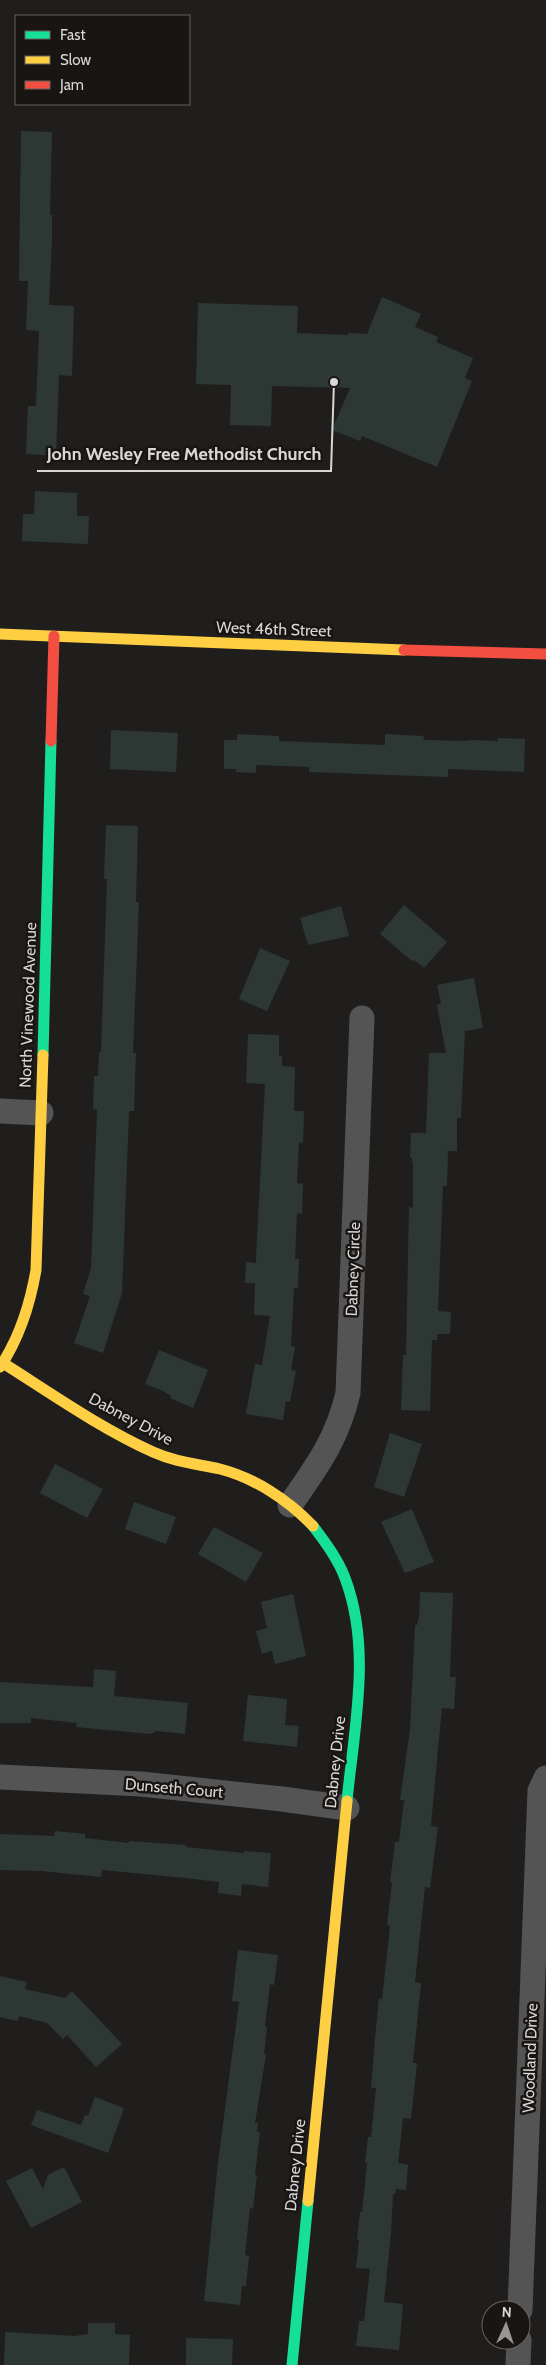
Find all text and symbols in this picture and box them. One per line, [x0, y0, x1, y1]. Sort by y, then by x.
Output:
legend [15, 15, 190, 105]
text: Fast [60, 26, 85, 44]
text: Slow [60, 51, 91, 69]
text: Jam [59, 76, 84, 94]
callout: John Wesley Free Methodist Church [37, 438, 331, 471]
text: John Wesley Free Methodist Church [46, 443, 321, 465]
street label: West 46th Street [216, 617, 333, 641]
street label: North Vinewood Avenue [16, 922, 40, 1088]
street label: Dabney Circle [342, 1221, 364, 1317]
street label: Dabney Drive [86, 1389, 176, 1449]
street label: Dabney Drive [321, 1715, 349, 1809]
street label: Dunseth Court [124, 1774, 225, 1802]
street label: Woodland Drive [519, 2003, 541, 2113]
street label: Dabney Drive [281, 2118, 309, 2212]
north arrow [481, 2300, 531, 2350]
text: N [501, 2303, 512, 2321]

